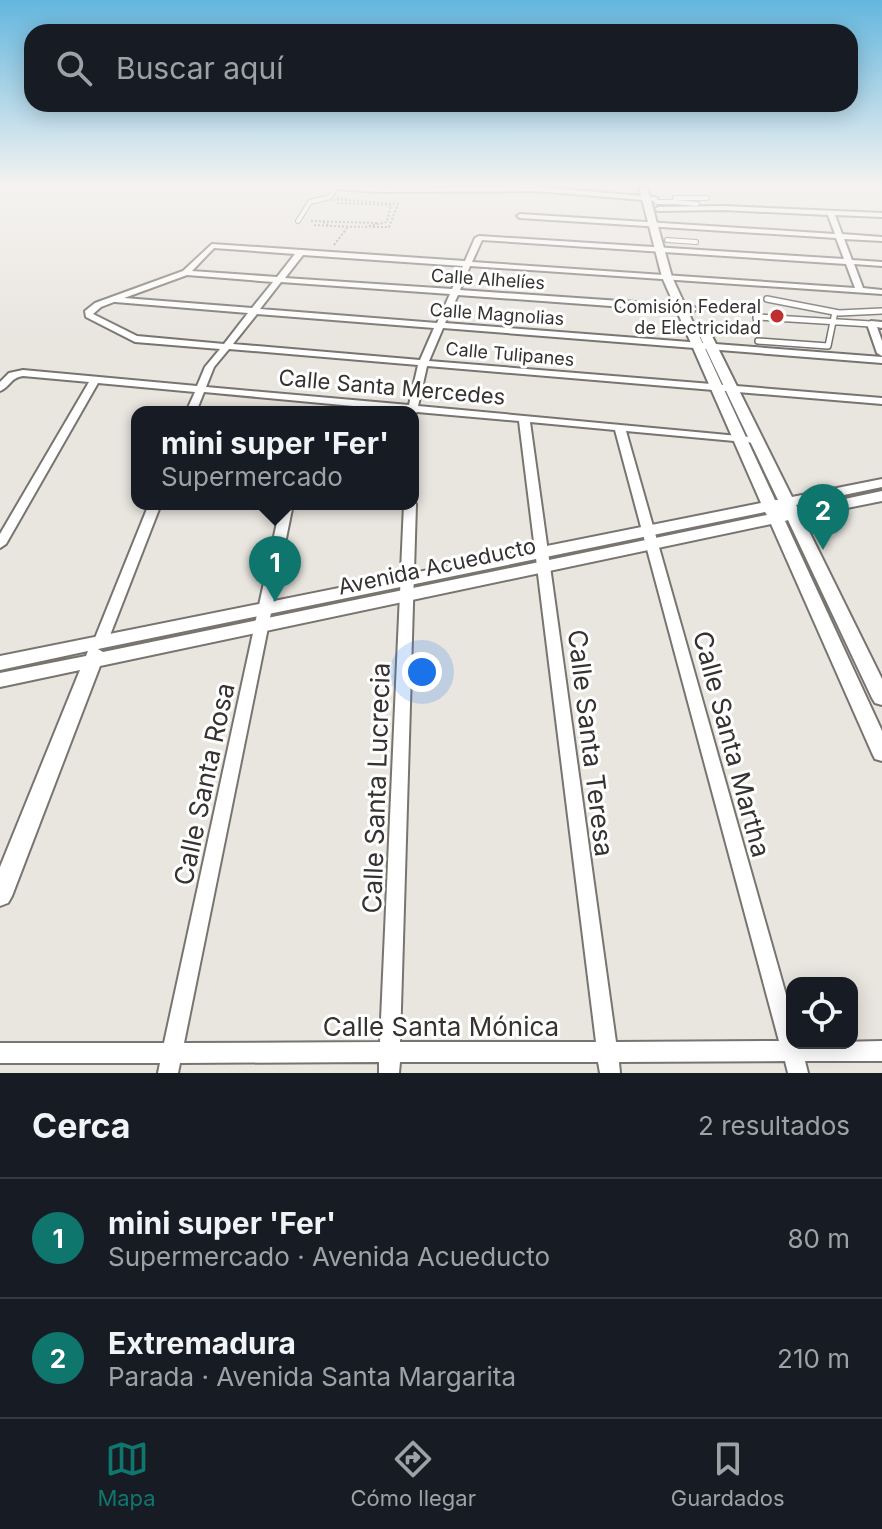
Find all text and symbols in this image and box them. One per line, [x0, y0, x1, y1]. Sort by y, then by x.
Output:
search box [24, 24, 858, 112]
icon: search [52, 46, 96, 90]
text: Buscar aquí [116, 50, 283, 86]
street label: Calle Alhelíes [430, 265, 546, 293]
place label: Comisión Federal de Electricidad [613, 296, 761, 338]
street label: Calle Magnolias [429, 299, 565, 329]
marker: Comisión Federal de Electricidad [768, 307, 786, 325]
street label: Calle Tulipanes [445, 338, 575, 370]
street label: Calle Santa Mercedes [278, 364, 506, 410]
popup [131, 406, 419, 510]
text: mini super 'Fer' [161, 425, 389, 461]
text: Supermercado [161, 461, 343, 492]
pin: 2 [797, 484, 849, 550]
street label: Avenida Acueducto [336, 532, 538, 600]
pin: 1 [249, 536, 301, 602]
street label: Calle Santa Teresa [562, 628, 620, 858]
street label: Calle Santa Martha [687, 628, 777, 860]
your location [402, 652, 442, 692]
street label: Calle Santa Lucrecia [356, 662, 396, 914]
street label: Calle Santa Rosa [167, 680, 241, 888]
map controls [786, 977, 858, 1049]
button: locate [786, 977, 858, 1049]
street label: Calle Santa Mónica [323, 1011, 559, 1042]
text: Cerca [32, 1105, 131, 1146]
text: 2 resultados [698, 1110, 850, 1141]
text: mini super 'Fer' [108, 1205, 336, 1241]
text: 1 [52, 1223, 64, 1254]
text: 80 m [787, 1223, 850, 1254]
text: Supermercado · Avenida Acueducto [108, 1241, 550, 1272]
text: Extremadura [108, 1325, 296, 1361]
text: 2 [50, 1343, 66, 1374]
text: 210 m [777, 1343, 850, 1374]
text: Parada · Avenida Santa Margarita [108, 1361, 516, 1392]
tab: Mapa [97, 1437, 156, 1511]
tab: Cómo llegar [350, 1437, 476, 1511]
tab: Guardados [671, 1437, 785, 1511]

